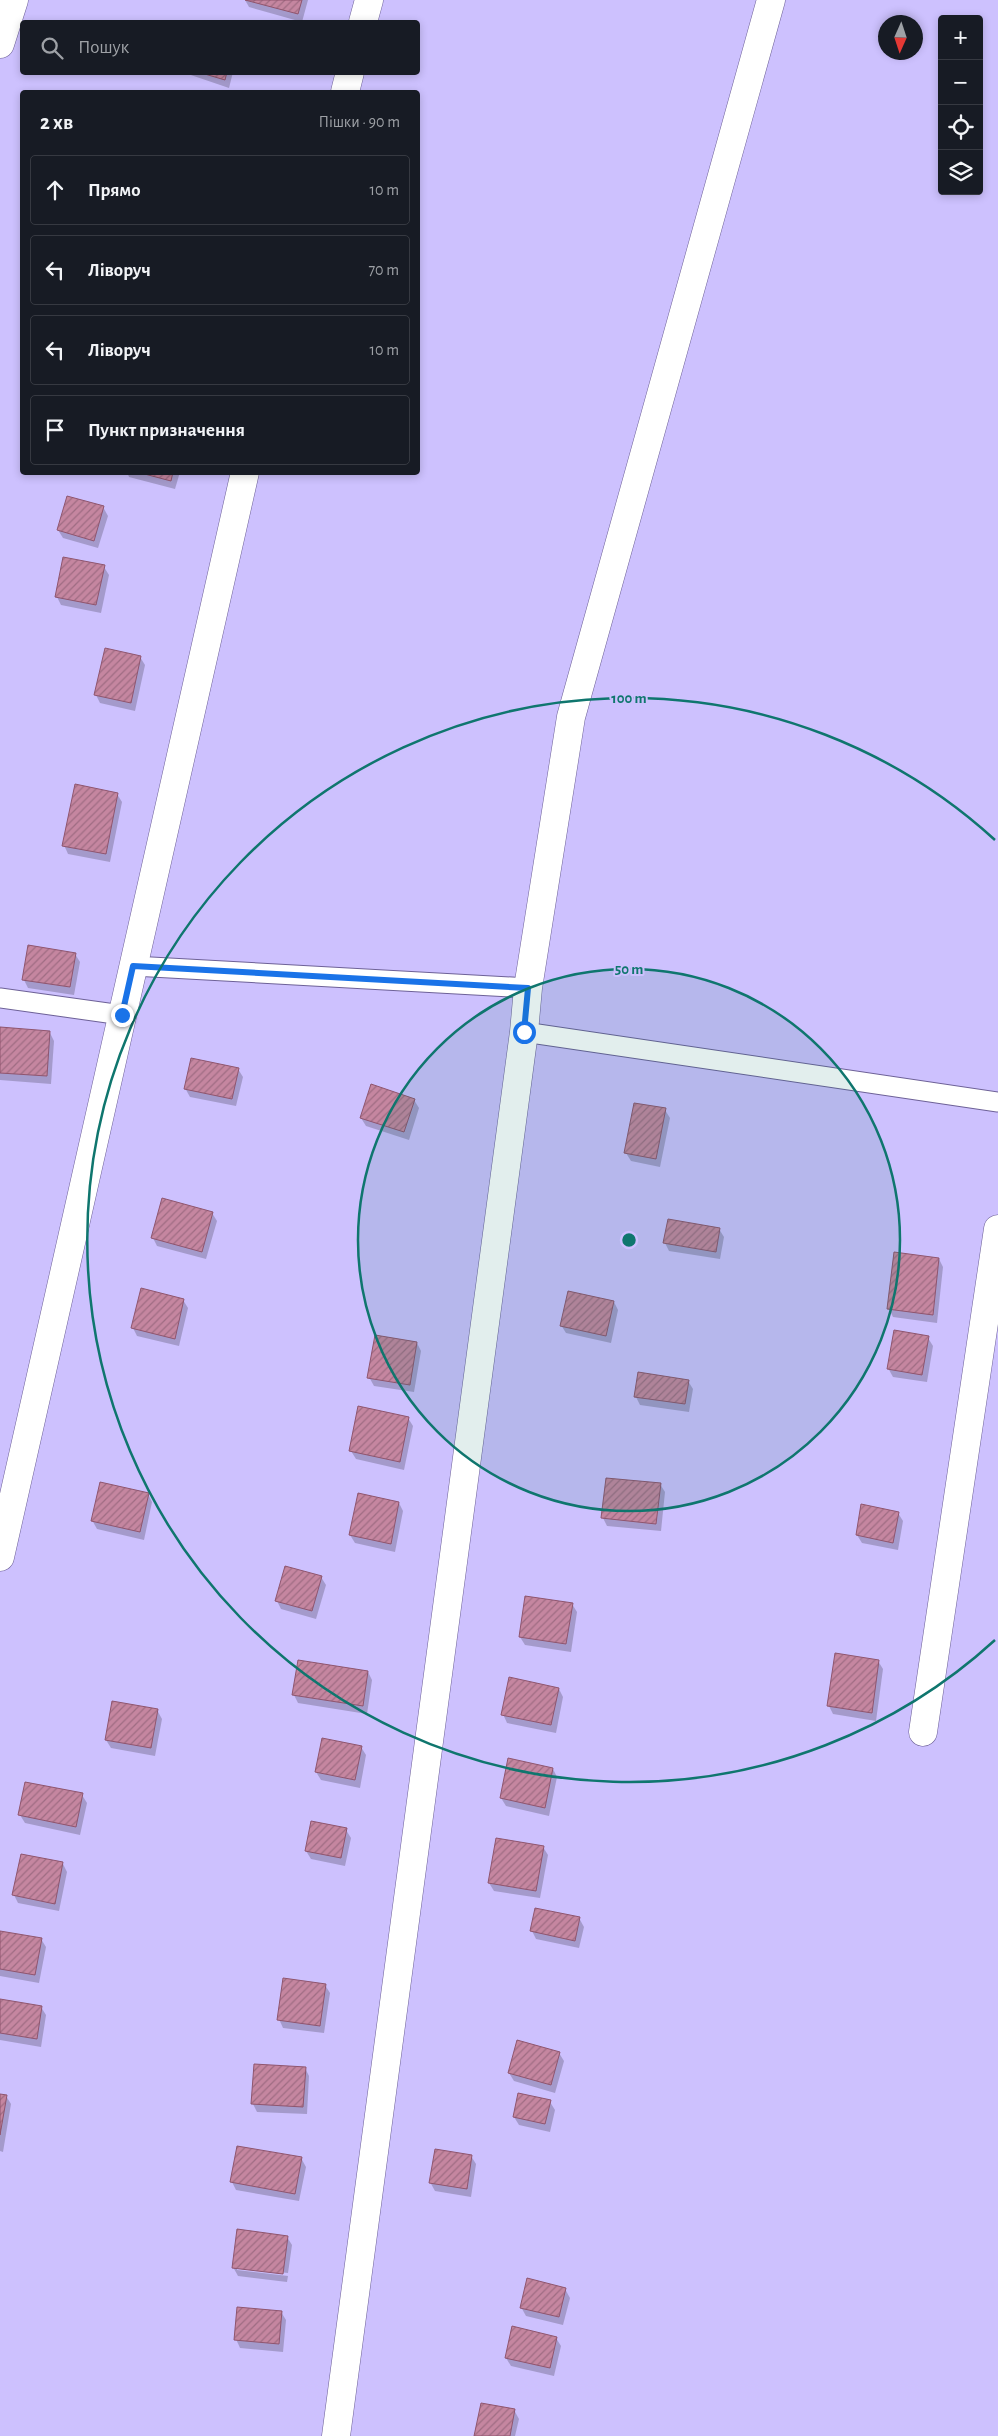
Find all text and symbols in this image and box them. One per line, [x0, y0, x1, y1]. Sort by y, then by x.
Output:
north arrow [878, 15, 923, 60]
map controls [938, 15, 983, 195]
button: + [938, 15, 983, 60]
search box [20, 20, 420, 75]
icon: search [38, 34, 66, 62]
text: Пошук [78, 38, 129, 57]
button: − [938, 60, 983, 105]
button: locate [938, 105, 983, 150]
text: 2 хв [40, 112, 73, 133]
text: Пішки · 90 m [318, 114, 400, 130]
button: layers [938, 150, 983, 195]
icon: ahead [41, 176, 69, 204]
text: Прямо [88, 181, 141, 200]
text: 10 m [370, 182, 399, 198]
icon: left [41, 256, 69, 284]
text: Ліворуч [88, 261, 151, 280]
text: 70 m [368, 262, 399, 278]
icon: left [41, 336, 69, 364]
text: Ліворуч [88, 341, 151, 360]
text: 10 m [370, 342, 399, 358]
icon: arrive [41, 416, 69, 444]
text: Пункт призначення [88, 421, 245, 440]
text: 100 m [611, 691, 647, 706]
text: 50 m [615, 962, 643, 977]
route end [111, 1004, 134, 1027]
route start [513, 1021, 536, 1044]
centre of rings [620, 1231, 638, 1249]

